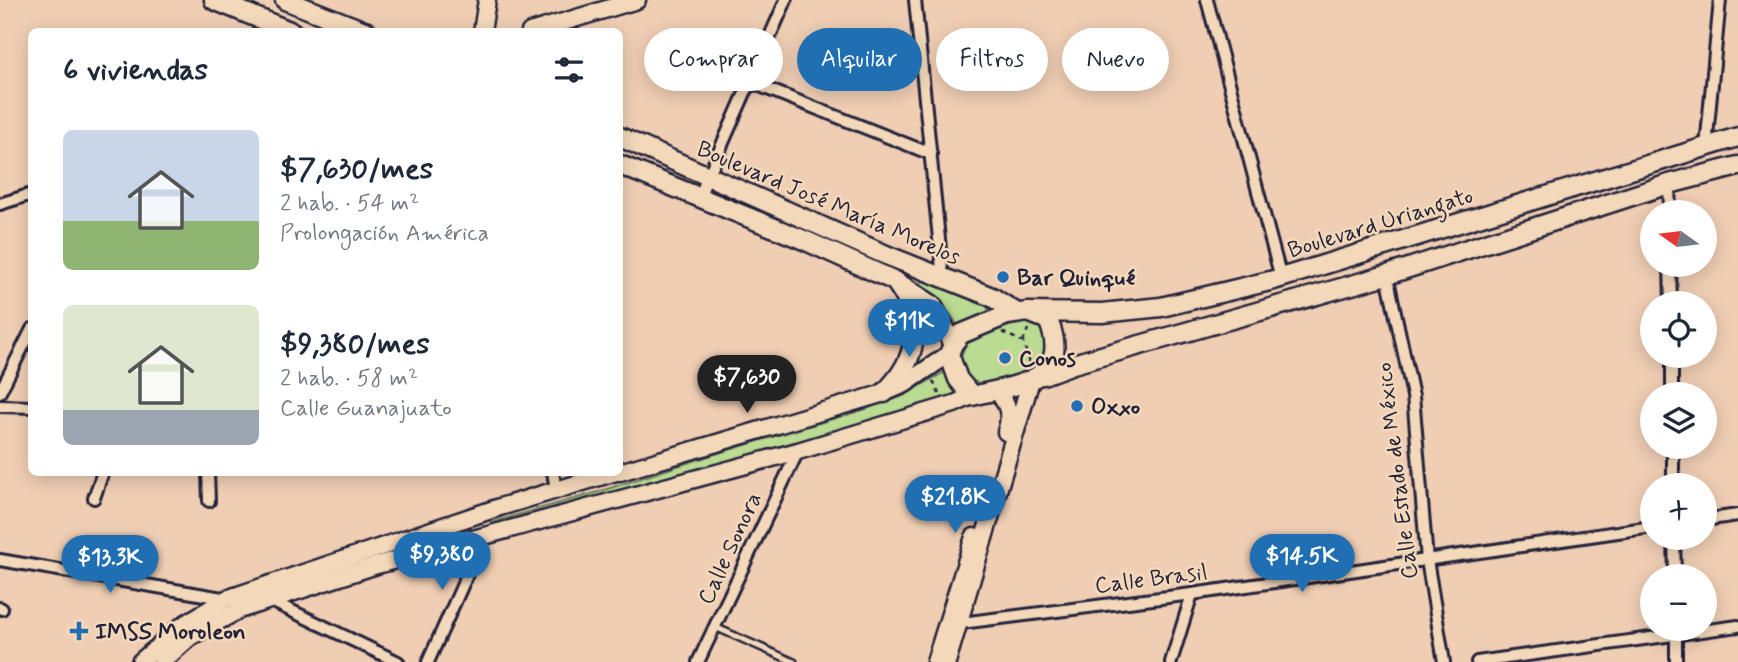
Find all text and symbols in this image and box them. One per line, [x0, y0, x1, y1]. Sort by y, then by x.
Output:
chip: Comprar [644, 28, 783, 91]
chip: Alquilar [797, 28, 922, 91]
chip: Filtros [936, 28, 1048, 91]
chip: Nuevo [1062, 28, 1169, 91]
text: 6 viviendas [63, 51, 208, 90]
icon: filters [550, 51, 588, 89]
street label: Boulevard José María Morelos [692, 135, 964, 273]
text: $7,630/mes [280, 150, 433, 189]
icon: home [119, 158, 203, 242]
street label: Boulevard Uriangato [1284, 181, 1478, 268]
text: 2 hab. · 54 m² [280, 189, 419, 219]
north arrow [1640, 200, 1717, 276]
map controls [1640, 200, 1717, 641]
text: Prolongación América [280, 219, 489, 249]
place label: Bar Quinqué [1017, 264, 1136, 294]
marker: Bar Quinqué [995, 269, 1011, 285]
button: locate [1640, 291, 1717, 368]
pin: $11K [868, 300, 950, 359]
text: $11K [884, 307, 934, 337]
text: $9,380/mes [280, 325, 430, 364]
icon: home [119, 333, 203, 417]
place label: Conos [1019, 345, 1076, 375]
marker: Conos [997, 350, 1013, 366]
pin: $7,630 [690, 356, 804, 415]
street label: Calle Estado de México [1370, 361, 1426, 581]
text: $7,630 [713, 363, 781, 393]
text: 2 hab. · 58 m² [280, 364, 418, 394]
button: layers [1640, 382, 1717, 459]
place label: Oxxo [1091, 393, 1140, 423]
text: Calle Guanajuato [280, 394, 452, 424]
marker: Oxxo [1069, 398, 1085, 414]
button: + [1640, 473, 1717, 550]
pin: $21.8K [898, 476, 1012, 535]
text: $21.8K [921, 483, 989, 513]
street label: Calle Sonora [692, 488, 770, 610]
pin: $9,380 [385, 532, 499, 592]
pin: $14.5K [1245, 534, 1359, 594]
pin: $13.3K [53, 536, 167, 595]
text: $9,380 [410, 540, 474, 570]
text: $14.5K [1266, 542, 1338, 572]
text: $13.3K [78, 543, 142, 573]
street label: Calle Brasil [1093, 558, 1209, 602]
button: − [1640, 564, 1717, 641]
place label: IMSS Moroleon [95, 618, 246, 648]
marker: IMSS Moroleon [69, 621, 89, 641]

